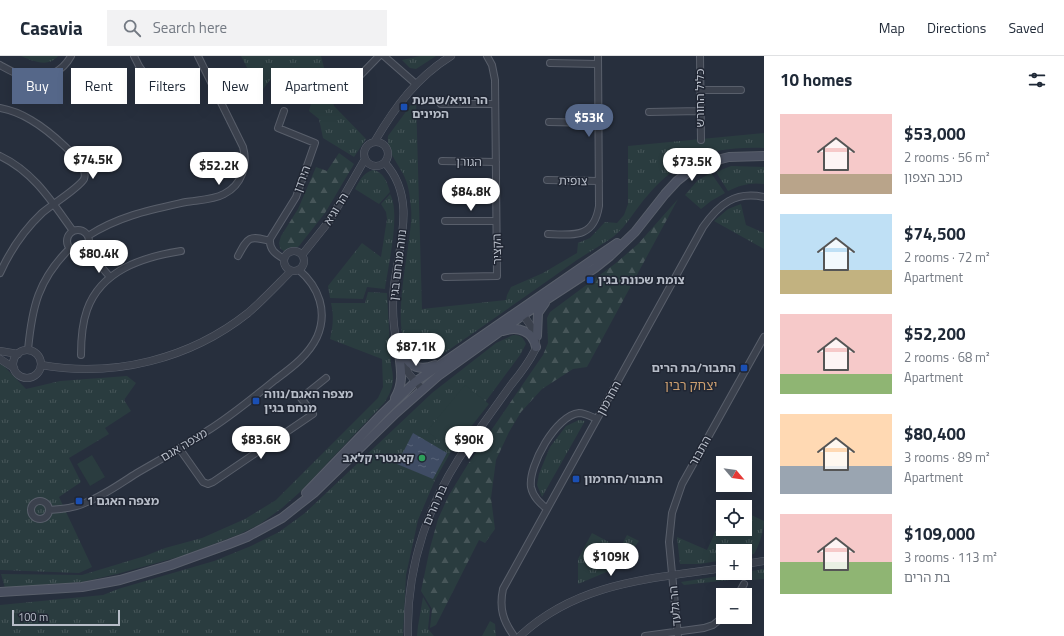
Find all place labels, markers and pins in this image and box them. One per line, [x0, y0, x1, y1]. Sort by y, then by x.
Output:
place label: הר וגיא/שבעת המינים [412, 90, 488, 123]
marker: הר וגיא/שבעת המינים [399, 102, 409, 112]
pin: $53K [565, 104, 613, 138]
pin: $74.5K [60, 146, 126, 180]
pin: $73.5K [659, 148, 725, 182]
pin: $52.2K [186, 152, 252, 186]
pin: $84.8K [438, 178, 504, 212]
pin: $80.4K [66, 240, 132, 274]
place label: צומת שכונת בגין [598, 270, 685, 289]
marker: צומת שכונת בגין [585, 275, 595, 285]
pin: $87.1K [383, 333, 449, 367]
place label: התבור/בת הרים [652, 358, 736, 377]
marker: התבור/בת הרים [739, 363, 749, 373]
place label: מצפה האגם/נווה מנחם בגין [264, 384, 354, 417]
marker: מצפה האגם/נווה מנחם בגין [251, 396, 261, 406]
pin: $83.6K [228, 426, 294, 460]
pin: $90K [445, 426, 493, 460]
place label: קאנטרי קלאב [343, 448, 414, 467]
marker: קאנטרי קלאב [417, 453, 427, 463]
place label: התבור/החרמון [584, 469, 663, 488]
marker: התבור/החרמון [571, 474, 581, 484]
place label: מצפה האגם 1 [87, 491, 160, 510]
marker: מצפה האגם 1 [74, 496, 84, 506]
pin: $109K [583, 543, 639, 577]

